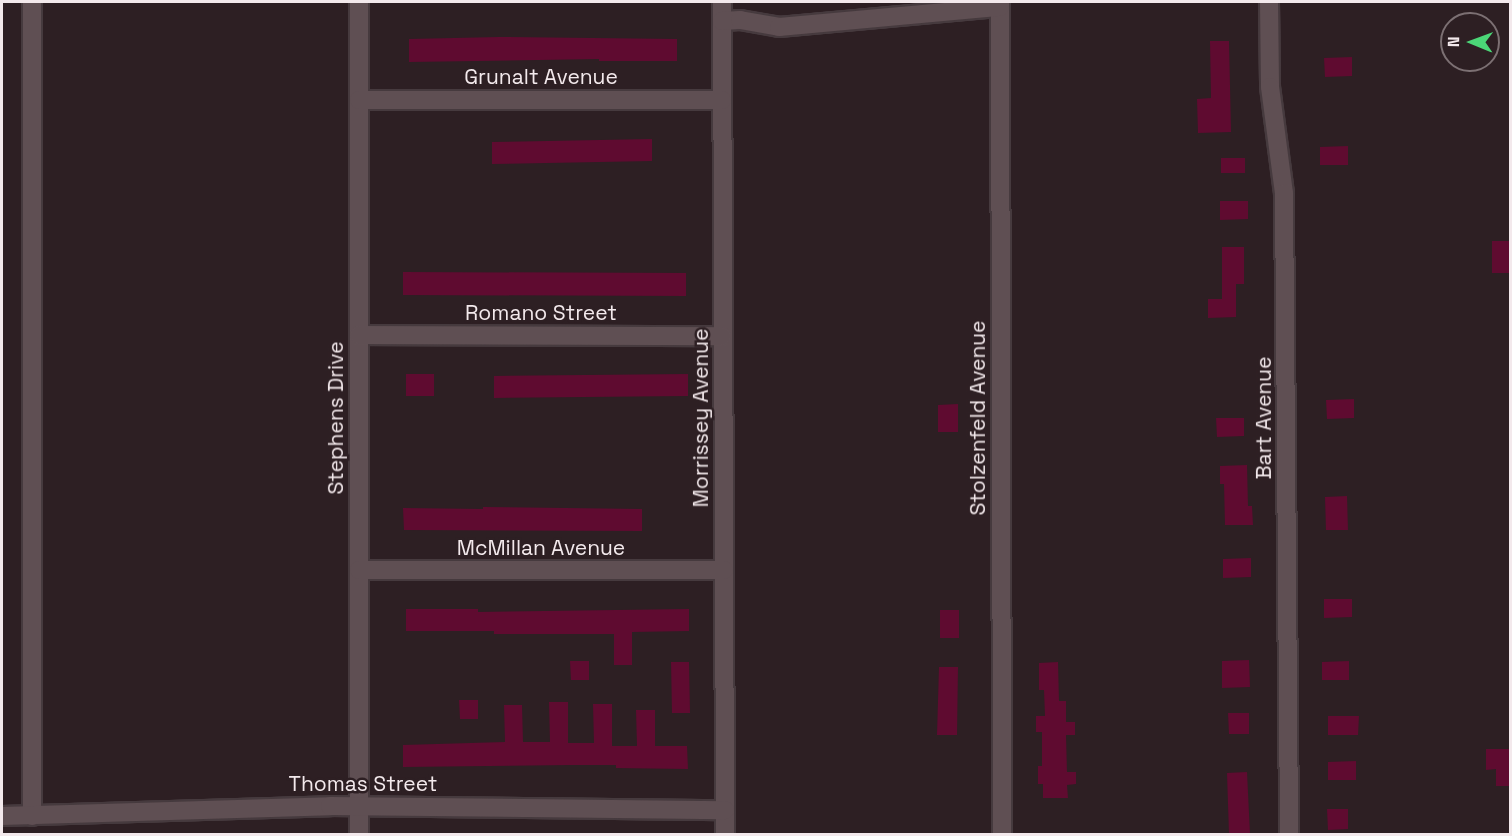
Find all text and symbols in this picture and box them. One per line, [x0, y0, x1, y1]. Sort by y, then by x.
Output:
north arrow [1440, 12, 1500, 72]
text: N [1443, 36, 1464, 47]
street label: Grunalt Avenue [464, 64, 618, 90]
street label: Romano Street [465, 300, 617, 326]
street label: Stolzenfeld Avenue [965, 320, 991, 516]
street label: Morrissey Avenue [688, 328, 714, 508]
street label: Stephens Drive [323, 341, 349, 495]
street label: Bart Avenue [1251, 356, 1277, 480]
street label: McMillan Avenue [457, 535, 625, 561]
street label: Thomas Street [289, 771, 437, 797]

